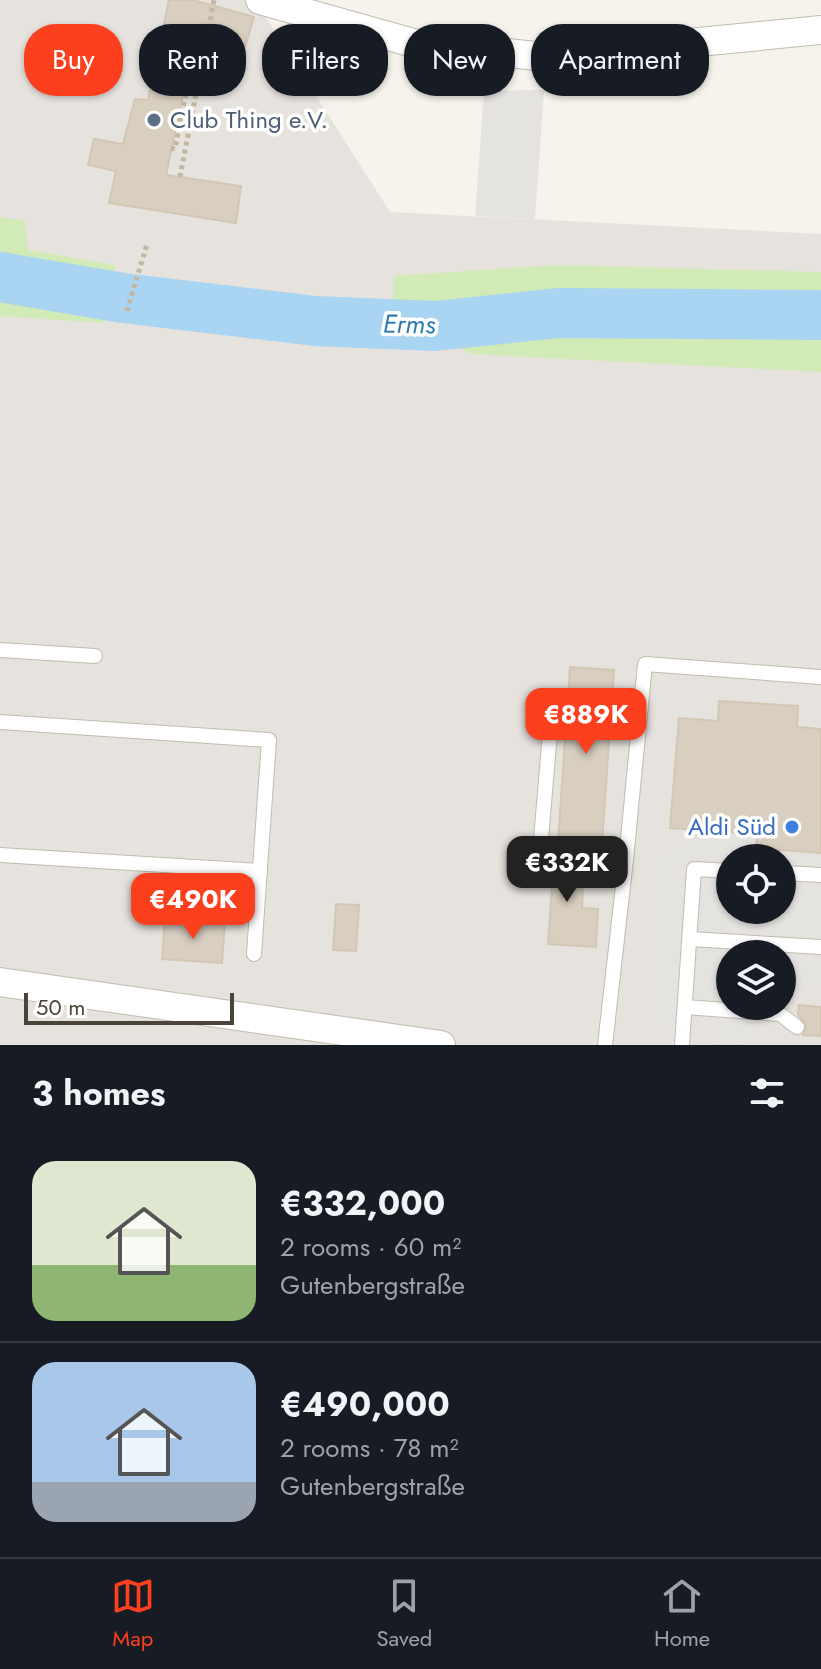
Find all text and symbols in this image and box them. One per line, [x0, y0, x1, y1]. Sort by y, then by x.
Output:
chip: Buy [24, 24, 123, 96]
chip: Rent [139, 24, 246, 96]
chip: Filters [262, 24, 388, 96]
chip: New [404, 24, 515, 96]
chip: Apartment [531, 24, 709, 96]
place label: Club Thing e.V. [170, 102, 328, 137]
marker: Club Thing e.V. [145, 111, 163, 129]
water label: Erms [382, 305, 436, 343]
pin: €889K [530, 688, 642, 756]
text: €889K [543, 695, 629, 733]
place label: Aldi Süd [688, 809, 776, 844]
marker: Aldi Süd [783, 818, 801, 836]
pin: €332K [511, 836, 623, 904]
text: €332K [525, 843, 609, 881]
map controls [716, 844, 796, 1020]
button: locate [716, 844, 796, 924]
pin: €490K [137, 873, 249, 941]
text: €490K [149, 880, 237, 918]
button: layers [716, 940, 796, 1020]
scale bar [24, 989, 234, 1025]
text: 50 m [36, 991, 85, 1023]
text: 3 homes [32, 1069, 166, 1118]
icon: filters [745, 1071, 789, 1115]
text: €332,000 [280, 1179, 445, 1228]
icon: home [96, 1193, 192, 1289]
text: 2 rooms · 60 m² [280, 1228, 461, 1266]
text: Gutenbergstraße [280, 1266, 465, 1304]
text: €490,000 [280, 1380, 450, 1429]
icon: home [96, 1394, 192, 1490]
text: 2 rooms · 78 m² [280, 1429, 459, 1467]
text: Gutenbergstraße [280, 1467, 465, 1505]
tab: Map [111, 1574, 155, 1654]
tab: Saved [377, 1574, 432, 1654]
tab: Home [654, 1574, 710, 1654]

